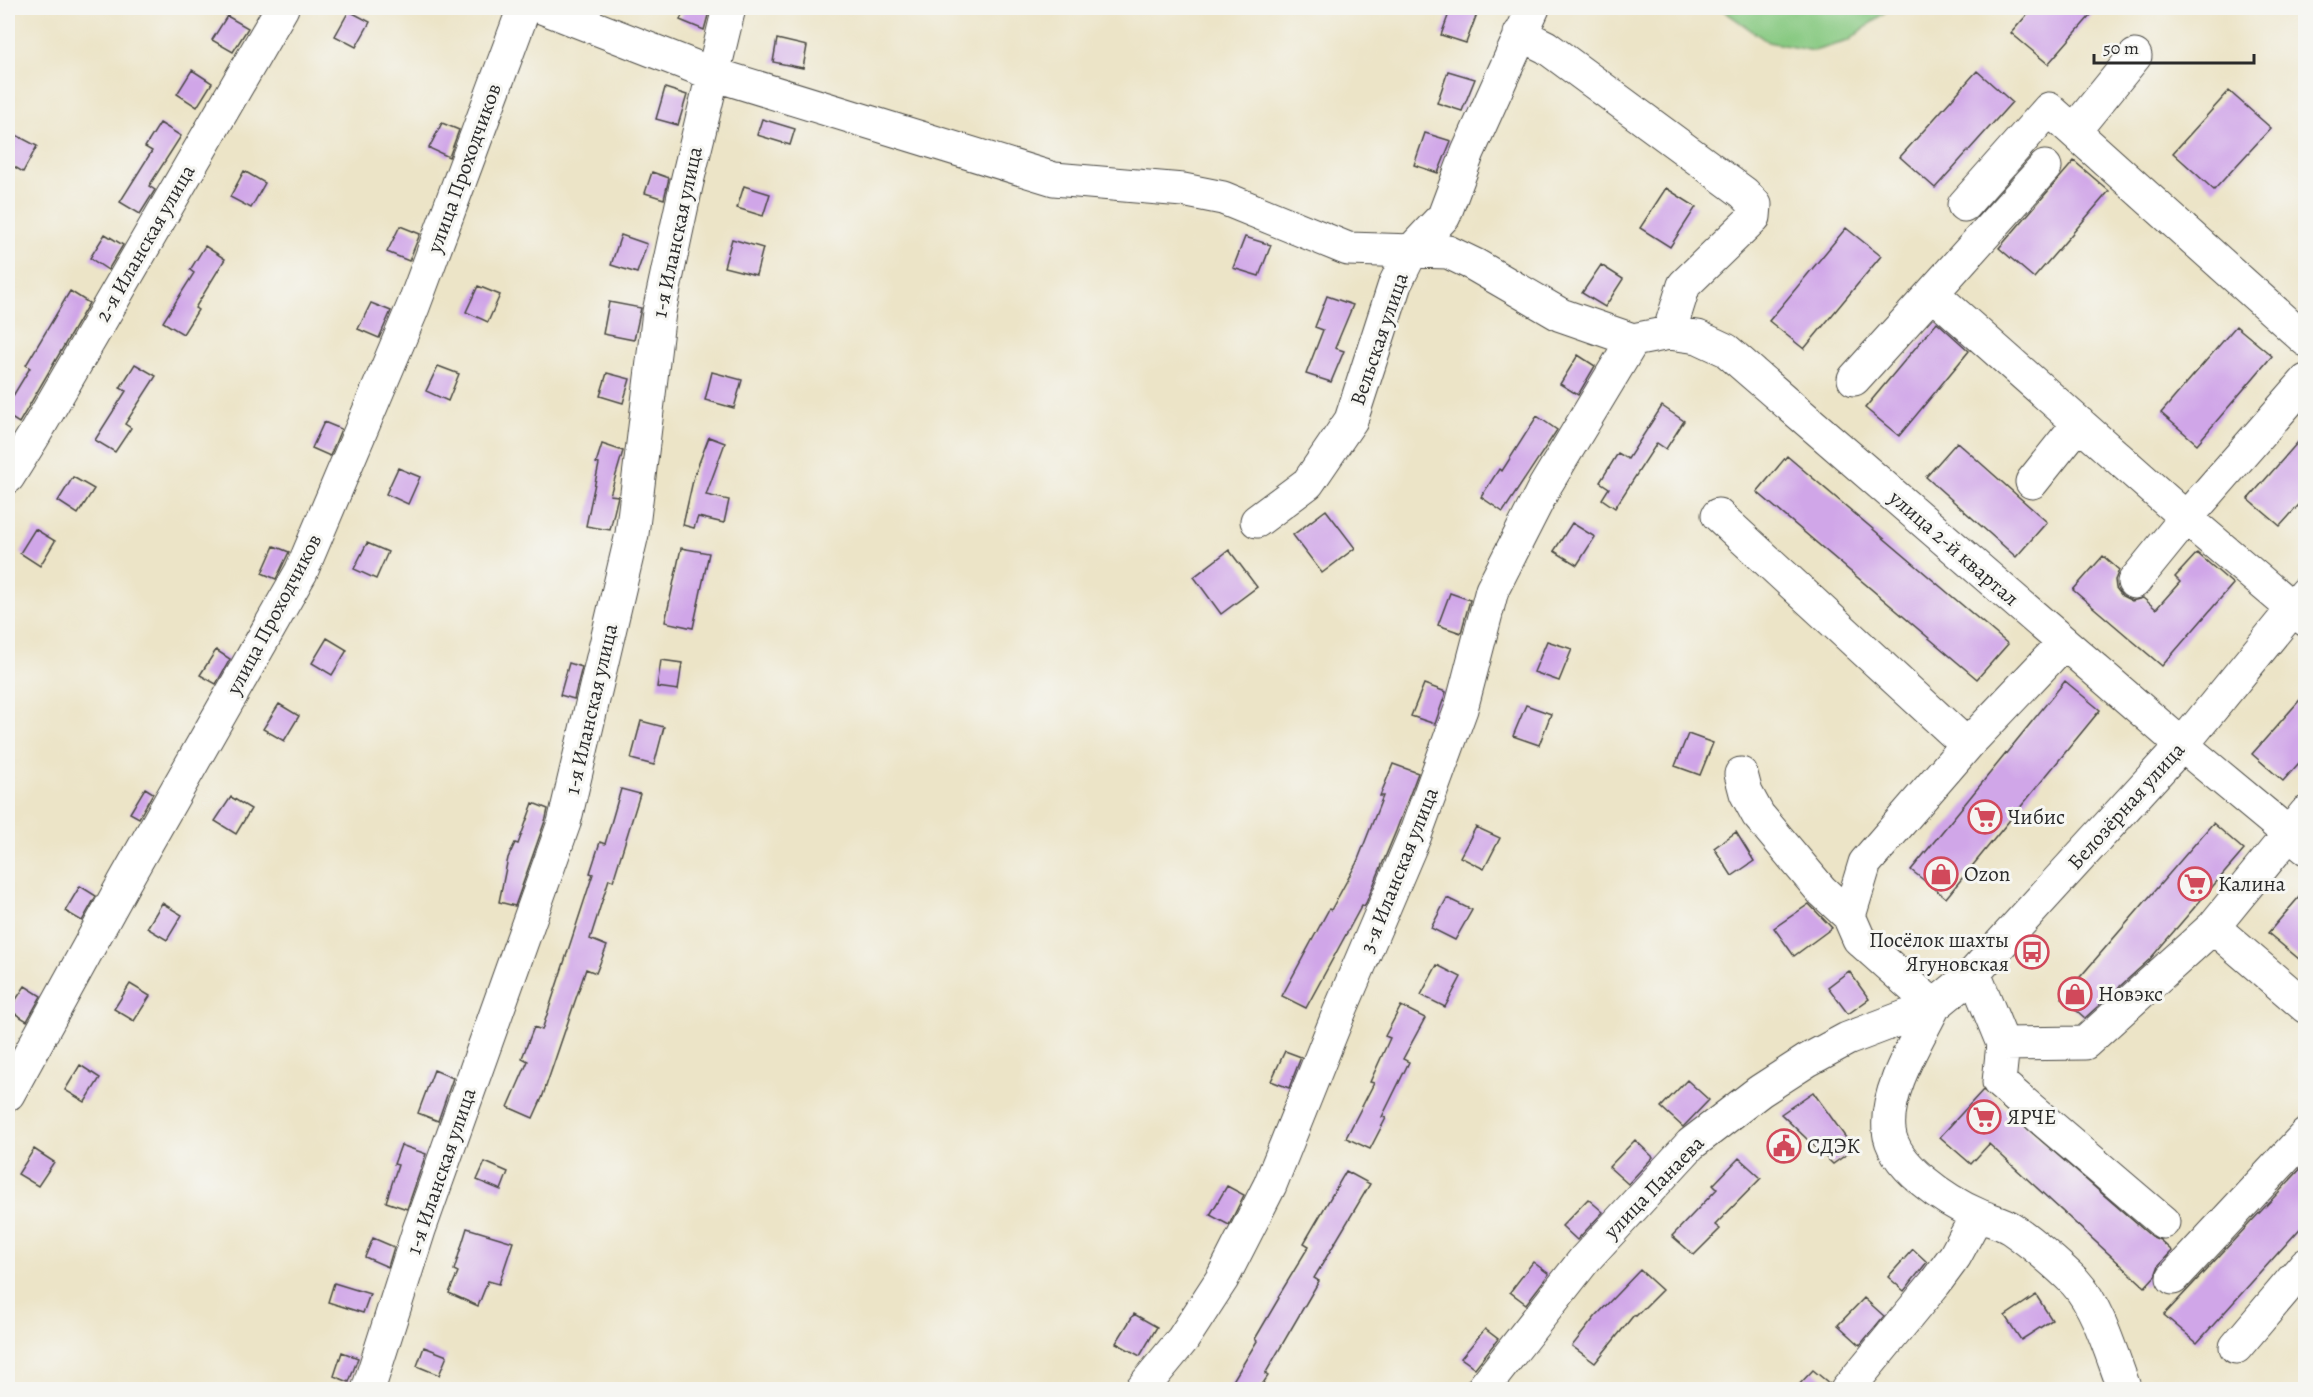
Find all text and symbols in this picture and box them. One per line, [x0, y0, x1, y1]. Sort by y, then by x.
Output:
scale bar [2094, 27, 2254, 65]
text: 50 m [2103, 36, 2139, 60]
street label: улица Проходчиков [420, 79, 508, 257]
street label: 1-я Иланская улица [645, 144, 709, 320]
street label: 2-я Иланская улица [89, 159, 202, 327]
street label: Вельская улица [1343, 269, 1415, 409]
street label: улица 2-й квартал [1882, 483, 2025, 612]
street label: улица Проходчиков [219, 529, 328, 700]
street label: 1-я Иланская улица [558, 621, 624, 797]
street label: Белозёрная улица [2061, 736, 2191, 876]
street label: 3-я Иланская улица [1353, 783, 1445, 957]
supermarket icon: Чибис [1967, 799, 2003, 835]
place label: Чибис [2008, 803, 2065, 831]
shop icon: Ozon [1923, 856, 1959, 892]
place label: Ozon [1964, 860, 2010, 888]
supermarket icon: Калина [2177, 866, 2213, 902]
place label: Калина [2218, 870, 2286, 898]
place label: Посёлок шахты Ягуновская [1869, 926, 2009, 978]
bus stop icon: Посёлок шахты Ягуновская [2014, 934, 2050, 970]
shop icon: Новэкс [2057, 976, 2093, 1012]
place label: Новэкс [2098, 980, 2163, 1008]
street label: 1-я Иланская улица [399, 1084, 483, 1258]
supermarket icon: ЯРЧЕ [1966, 1099, 2002, 1135]
place label: ЯРЧЕ [2007, 1103, 2056, 1131]
public building icon: СДЭК [1766, 1128, 1802, 1164]
street label: улица Панаева [1597, 1129, 1711, 1245]
place label: СДЭК [1807, 1132, 1861, 1160]

